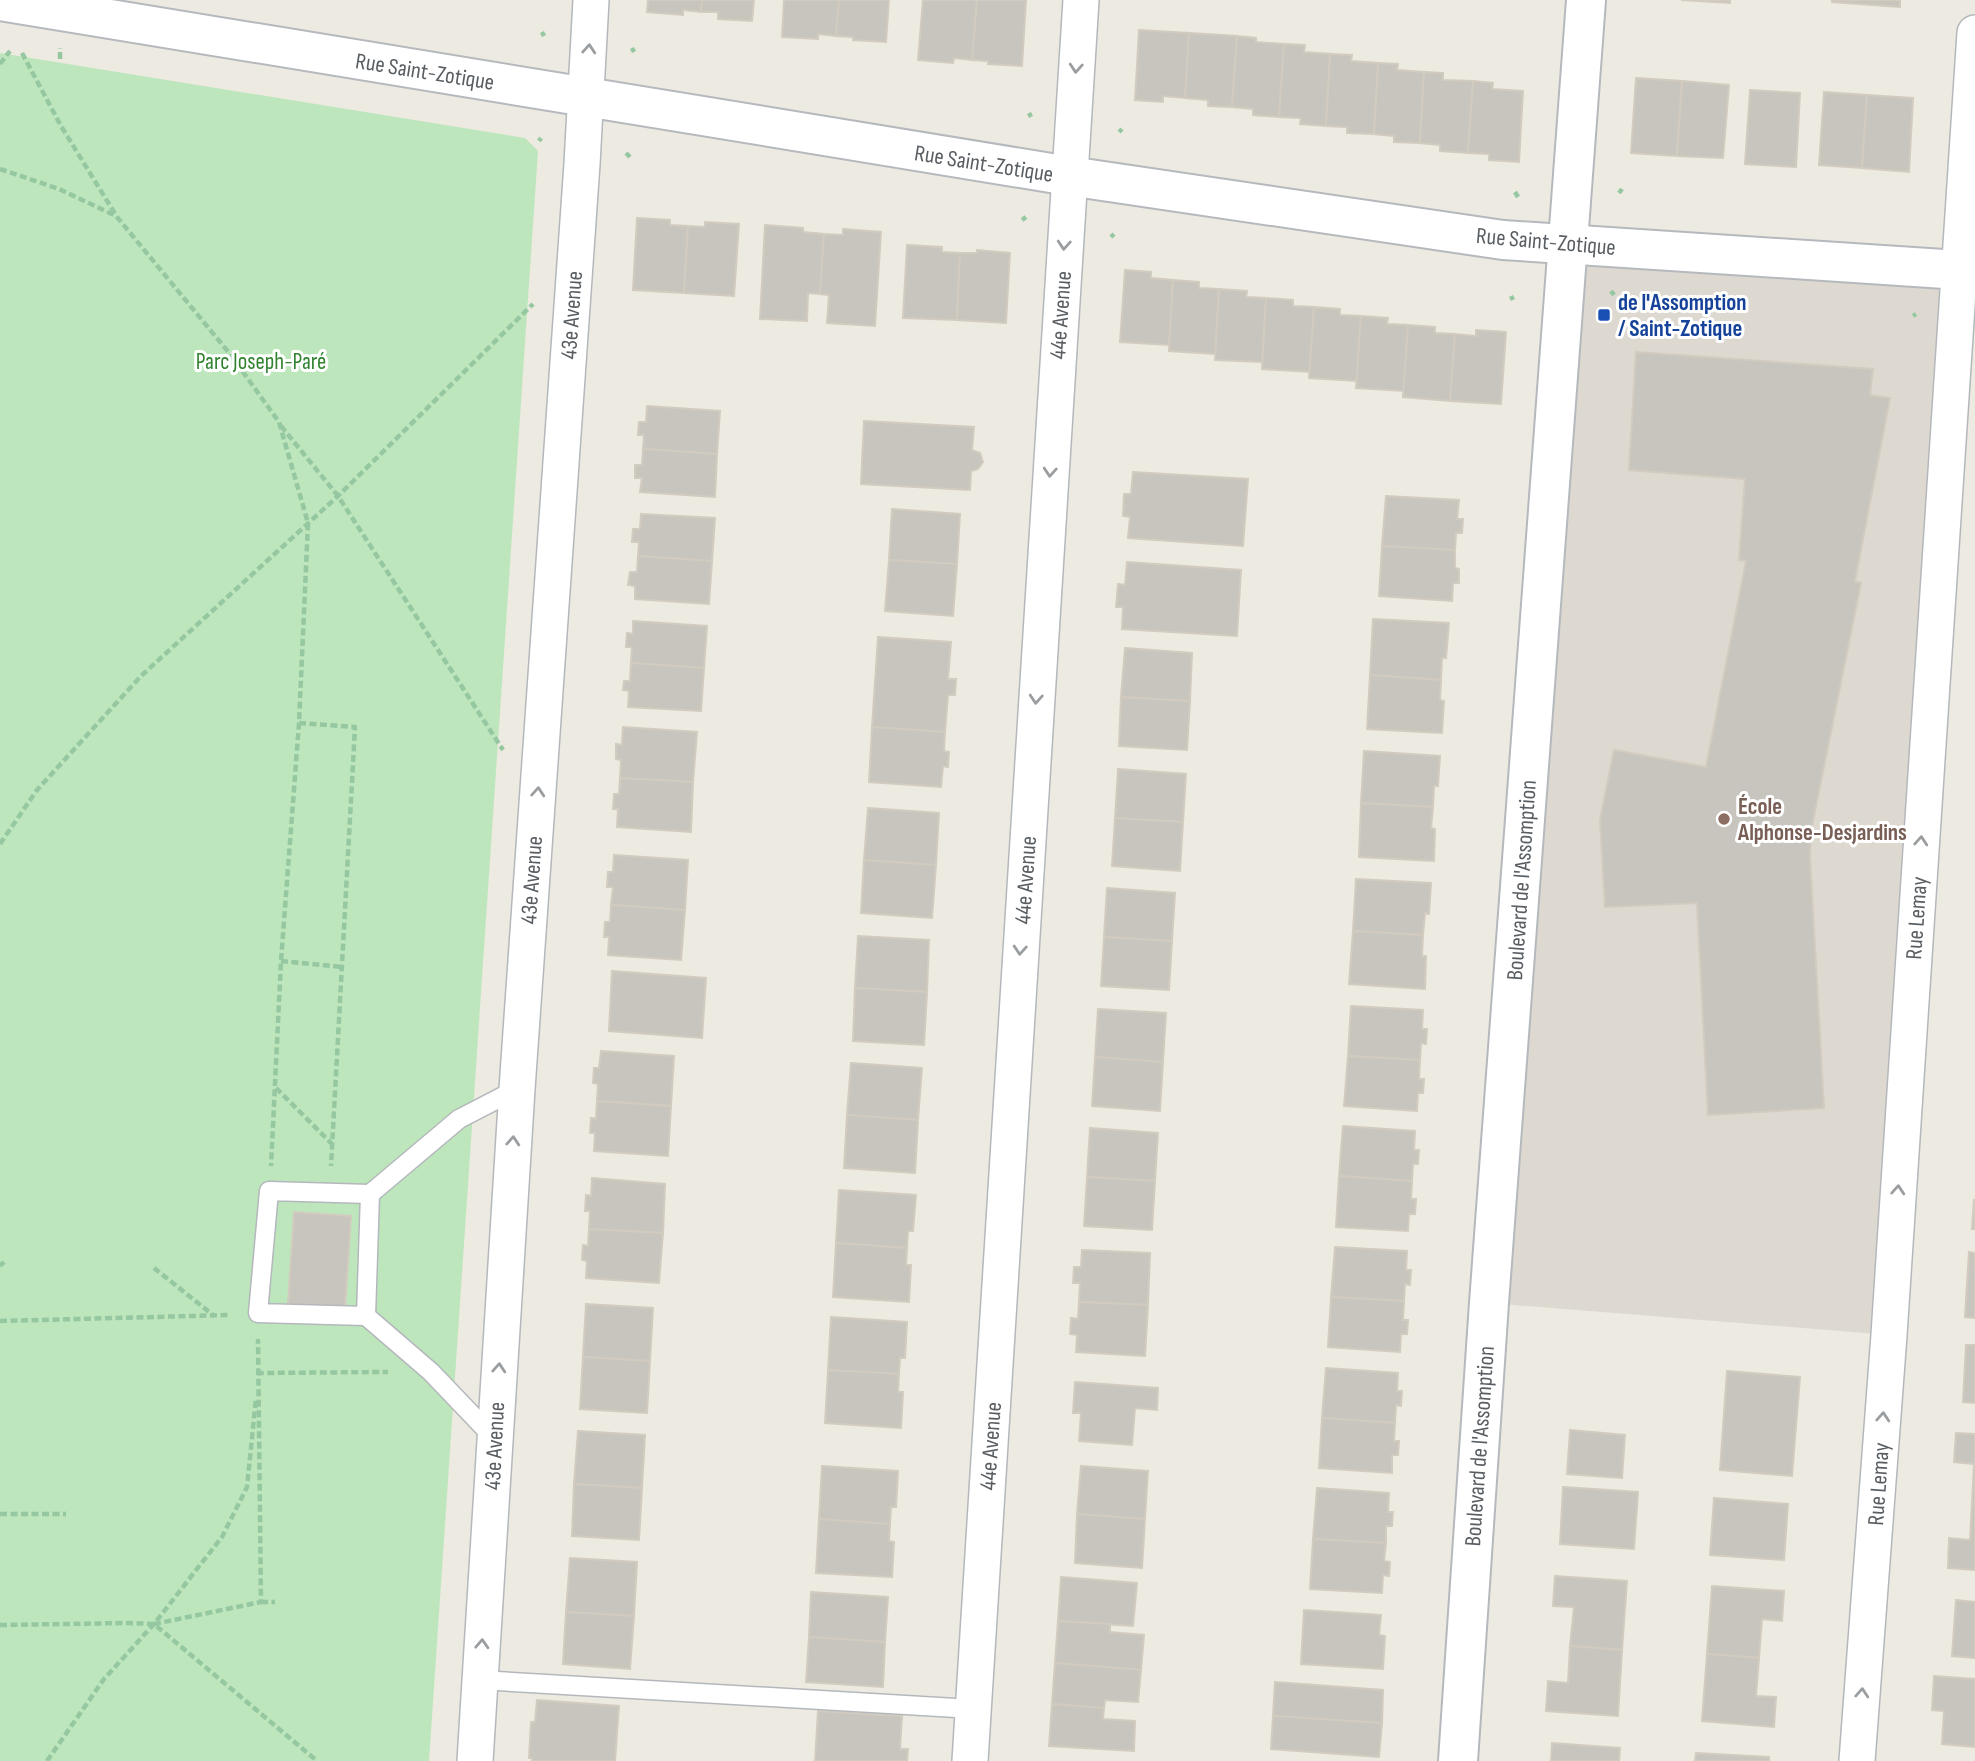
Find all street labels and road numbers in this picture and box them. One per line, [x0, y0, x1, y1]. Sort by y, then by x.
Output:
street label: Rue Saint-Zotique [353, 47, 496, 97]
street label: Rue Saint-Zotique [912, 139, 1055, 189]
street label: Rue Saint-Zotique [1475, 222, 1617, 262]
street label: 43e Avenue [555, 270, 589, 360]
street label: 44e Avenue [1044, 270, 1078, 360]
street label: Boulevard de l'Assomption [1501, 779, 1543, 981]
street label: 43e Avenue [515, 835, 549, 925]
street label: 44e Avenue [1009, 835, 1043, 925]
street label: Rue Lemay [1900, 876, 1934, 960]
street label: Boulevard de l'Assomption [1459, 1345, 1501, 1547]
street label: 43e Avenue [479, 1401, 511, 1491]
street label: 44e Avenue [974, 1401, 1008, 1491]
street label: Rue Lemay [1862, 1442, 1896, 1526]

